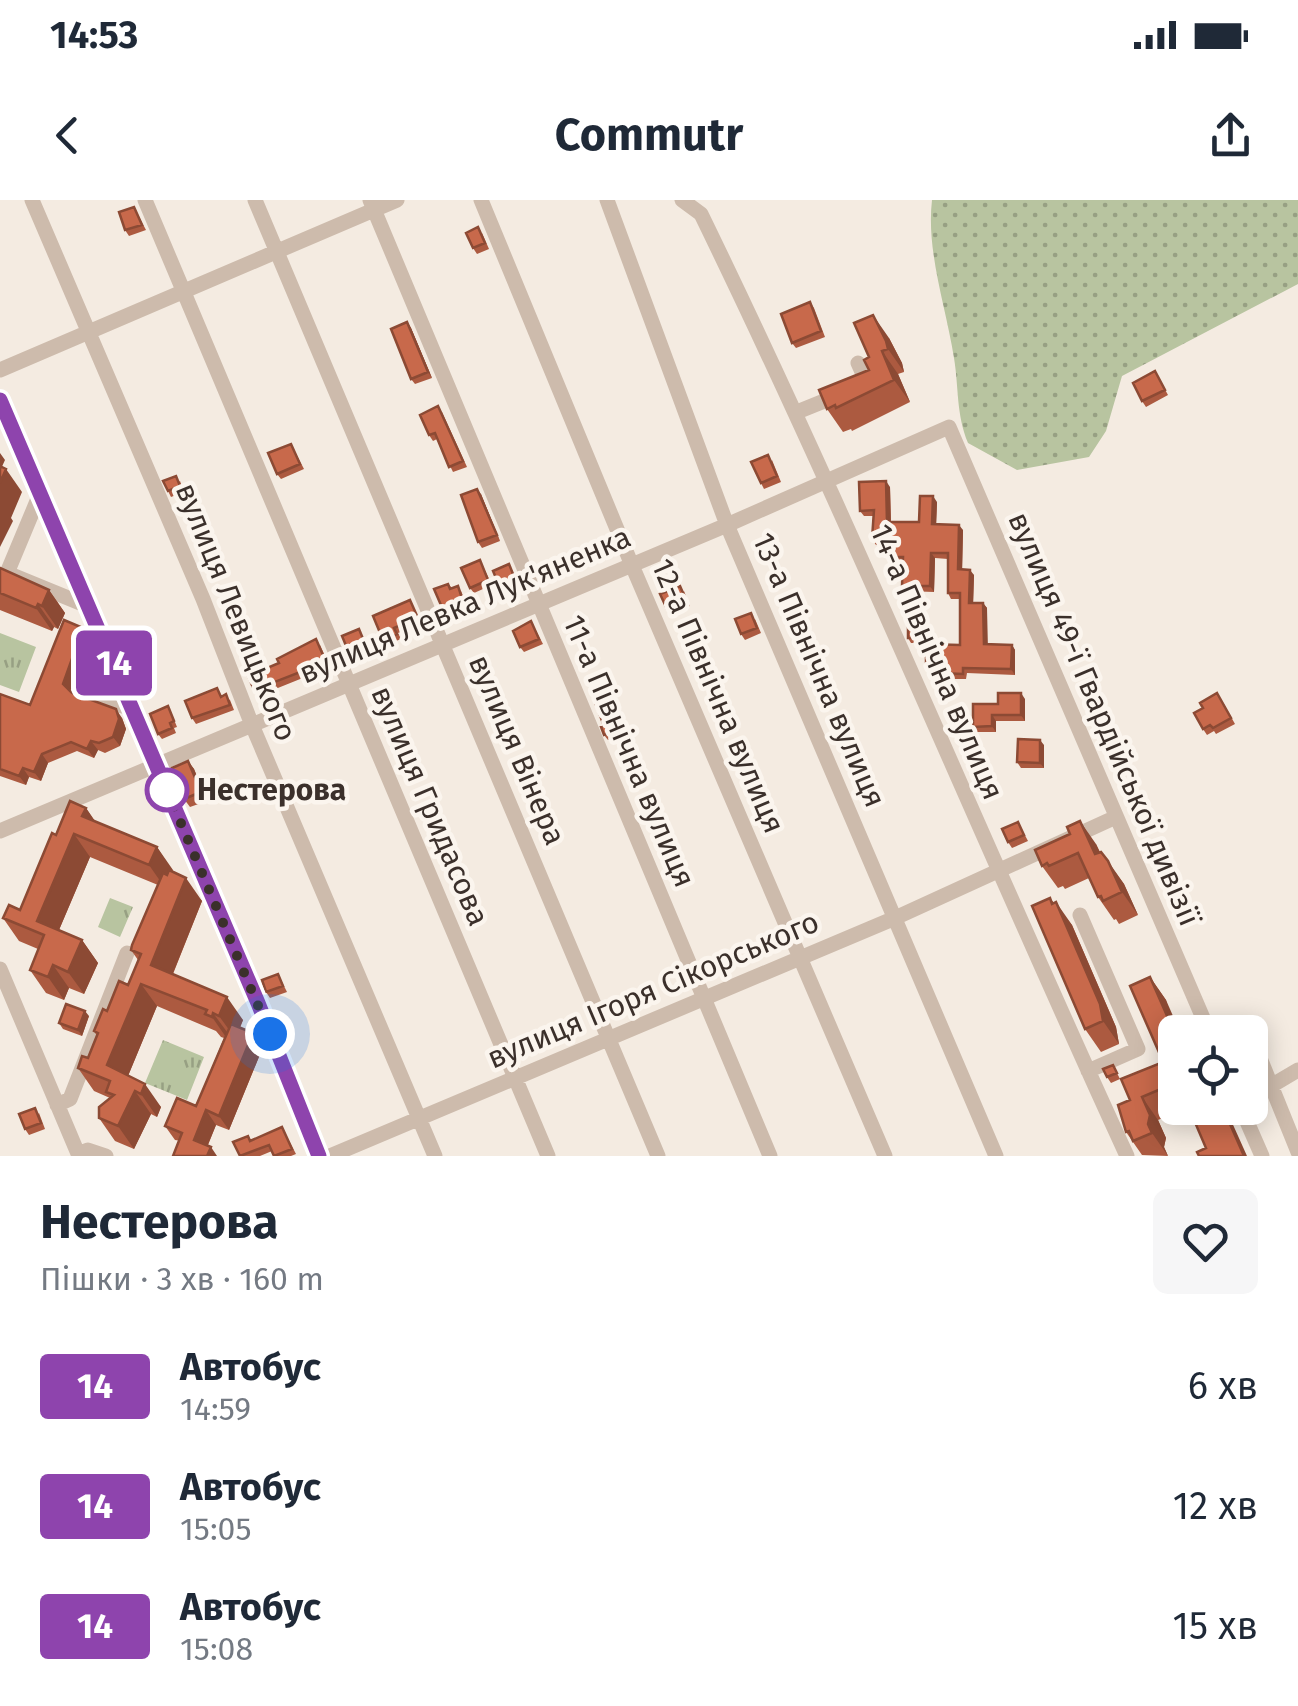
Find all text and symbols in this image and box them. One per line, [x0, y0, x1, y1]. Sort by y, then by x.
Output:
text: 14:53 [50, 12, 138, 58]
icon: back [40, 108, 95, 163]
text: Commutr [555, 108, 743, 162]
icon: share [1203, 108, 1258, 163]
street label: вулиця Левицького [168, 478, 304, 746]
street label: вулиця 49-ї Гвардійської дивізії [1000, 507, 1208, 933]
street label: вулиця Левка Лук'яненка [294, 519, 636, 691]
street label: 14-а Північна вулиця [863, 519, 1011, 805]
street label: 13-а Північна вулиця [745, 527, 893, 813]
street label: 12-а Північна вулиця [644, 553, 792, 839]
street label: 11-а Північна вулиця [555, 609, 703, 893]
line badge: 14 [69, 630, 159, 696]
text: 14 [96, 642, 132, 684]
street label: вулиця Вінера [461, 650, 573, 850]
street label: вулиця Гридасова [363, 681, 497, 931]
marker: Нестерова [146, 769, 188, 811]
place label: Нестерова [197, 772, 346, 808]
street label: вулиця Ігоря Сікорського [482, 904, 824, 1076]
your location [245, 1009, 295, 1059]
map controls [1158, 1015, 1268, 1125]
button: locate [1158, 1015, 1268, 1125]
button: heart [1153, 1189, 1258, 1294]
text: Нестерова [40, 1193, 279, 1251]
text: Пішки · 3 хв · 160 m [40, 1260, 324, 1298]
text: Автобус [180, 1344, 321, 1390]
text: 6 хв [1188, 1363, 1258, 1409]
text: 14 [77, 1365, 113, 1407]
text: 14:59 [180, 1390, 251, 1428]
text: Автобус [180, 1464, 321, 1510]
text: 12 хв [1173, 1483, 1258, 1529]
text: 14 [77, 1485, 113, 1527]
text: 15:05 [180, 1510, 251, 1548]
text: Автобус [180, 1584, 321, 1630]
text: 15 хв [1173, 1603, 1258, 1649]
text: 14 [77, 1605, 113, 1647]
text: 15:08 [180, 1630, 253, 1668]

